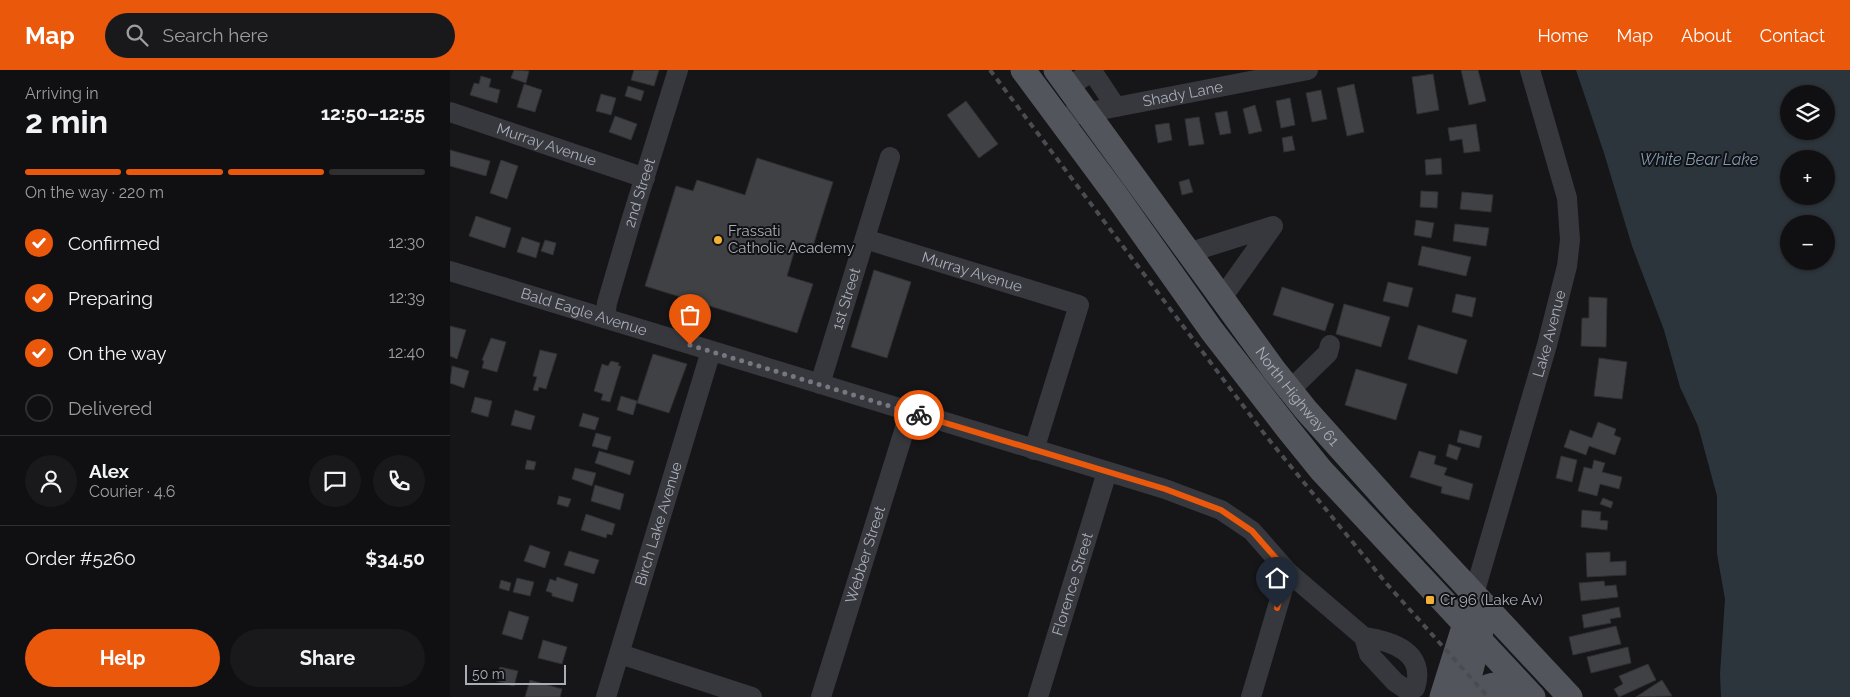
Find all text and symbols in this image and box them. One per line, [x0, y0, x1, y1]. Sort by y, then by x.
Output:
search box [105, 13, 455, 58]
text: Map [25, 21, 75, 50]
icon: search [123, 21, 151, 49]
text: Search here [163, 24, 268, 46]
text: Home [1537, 25, 1588, 46]
text: Map [1616, 25, 1653, 46]
text: About [1681, 25, 1732, 46]
text: Contact [1760, 25, 1825, 46]
street label: Shady Lane [1141, 78, 1225, 111]
text: Arriving in [25, 84, 99, 103]
map controls [1780, 85, 1835, 270]
button: layers [1780, 85, 1835, 140]
text: 12:50–12:55 [321, 102, 425, 124]
text: 2 min [25, 103, 108, 140]
street label: Murray Avenue [494, 119, 599, 170]
water label: White Bear Lake [1640, 150, 1759, 169]
button: + [1780, 150, 1835, 205]
street label: 2nd Street [621, 156, 659, 230]
text: On the way · 220 m [25, 183, 164, 202]
button: − [1780, 215, 1835, 270]
place label: Frassati Catholic Academy [728, 222, 854, 257]
icon: check [25, 229, 53, 257]
text: Confirmed [68, 232, 160, 254]
text: 12:30 [388, 233, 425, 252]
marker: Frassati Catholic Academy [712, 234, 724, 246]
street label: Murray Avenue [920, 248, 1025, 296]
street label: 1st Street [828, 266, 864, 332]
icon: check [25, 284, 53, 312]
street label: Bald Eagle Avenue [519, 284, 649, 340]
text: Preparing [68, 287, 153, 309]
text: 12:39 [389, 288, 425, 307]
street label: Lake Avenue [1529, 288, 1570, 379]
pin [669, 294, 711, 345]
icon: bag [676, 301, 704, 329]
icon: check [25, 339, 53, 367]
text: On the way [68, 342, 167, 364]
text: 12:40 [388, 343, 425, 362]
street label: North Highway 61 [1251, 344, 1343, 450]
courier [894, 390, 944, 440]
text: Delivered [68, 397, 152, 419]
icon: bike [905, 401, 933, 429]
button: person [25, 455, 77, 507]
button: chat [309, 455, 361, 507]
button: phone [373, 455, 425, 507]
text: Alex [89, 460, 129, 482]
street label: Birch Lake Avenue [631, 460, 686, 588]
text: Courier · 4.6 [89, 482, 175, 501]
street label: Webber Street [842, 504, 889, 606]
street label: Florence Street [1048, 530, 1097, 638]
text: Order #5260 [25, 547, 136, 569]
text: $34.50 [365, 547, 425, 569]
pin [1256, 557, 1298, 608]
icon: home [1263, 564, 1291, 592]
place label: Cr 96 (Lake Av) [1440, 591, 1543, 609]
marker: Cr 96 (Lake Av) [1424, 594, 1436, 606]
button: Help [25, 629, 220, 687]
button: Share [230, 629, 425, 687]
scale bar [465, 662, 566, 685]
text: 50 m [472, 666, 505, 682]

